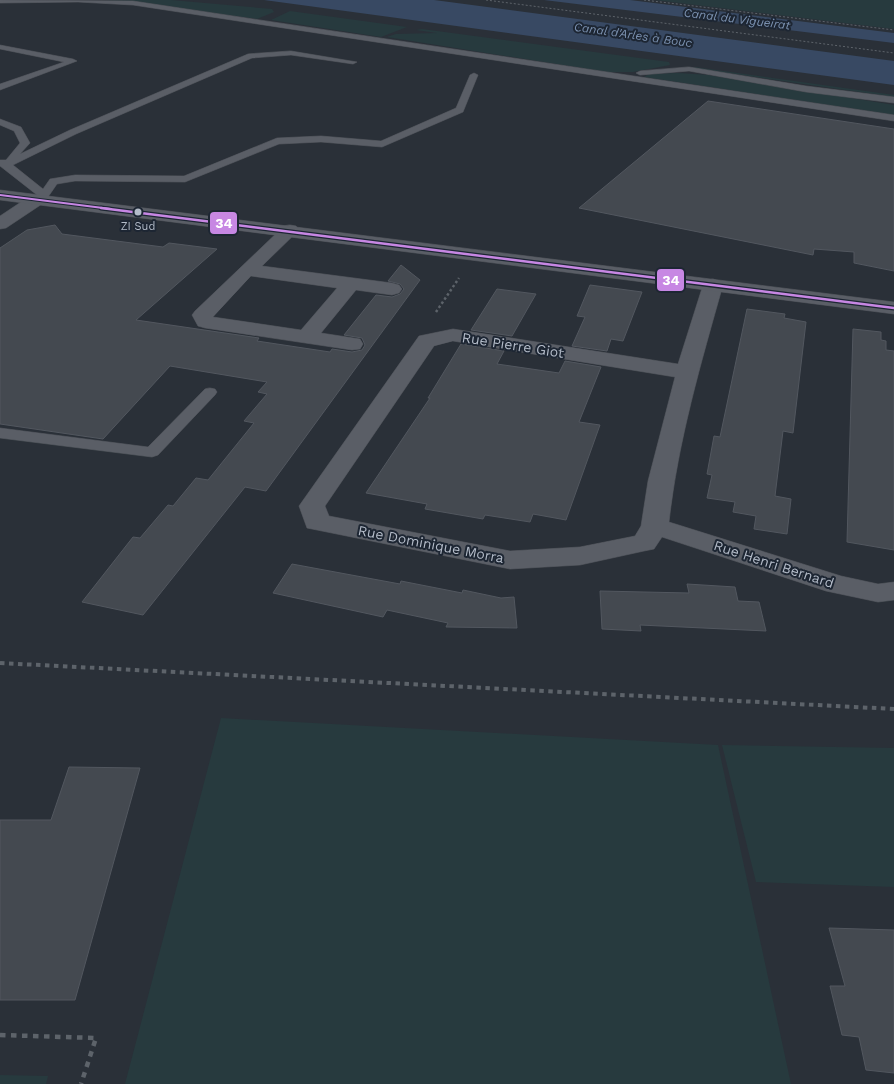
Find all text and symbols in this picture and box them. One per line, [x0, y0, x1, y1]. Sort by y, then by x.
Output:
water label: Canal du Vigueirat [683, 6, 791, 33]
water label: Canal d'Arles à Bouc [573, 20, 693, 50]
marker: ZI Sud [133, 207, 143, 217]
line badge: 34 [209, 211, 238, 235]
text: 34 [215, 215, 233, 231]
place label: ZI Sud [121, 220, 155, 233]
line badge: 34 [656, 268, 685, 292]
text: 34 [662, 272, 680, 288]
street label: Rue Pierre Giot [461, 329, 565, 361]
street label: Rue Dominique Morra [357, 522, 505, 566]
street label: Rue Henri Bernard [712, 537, 836, 591]

